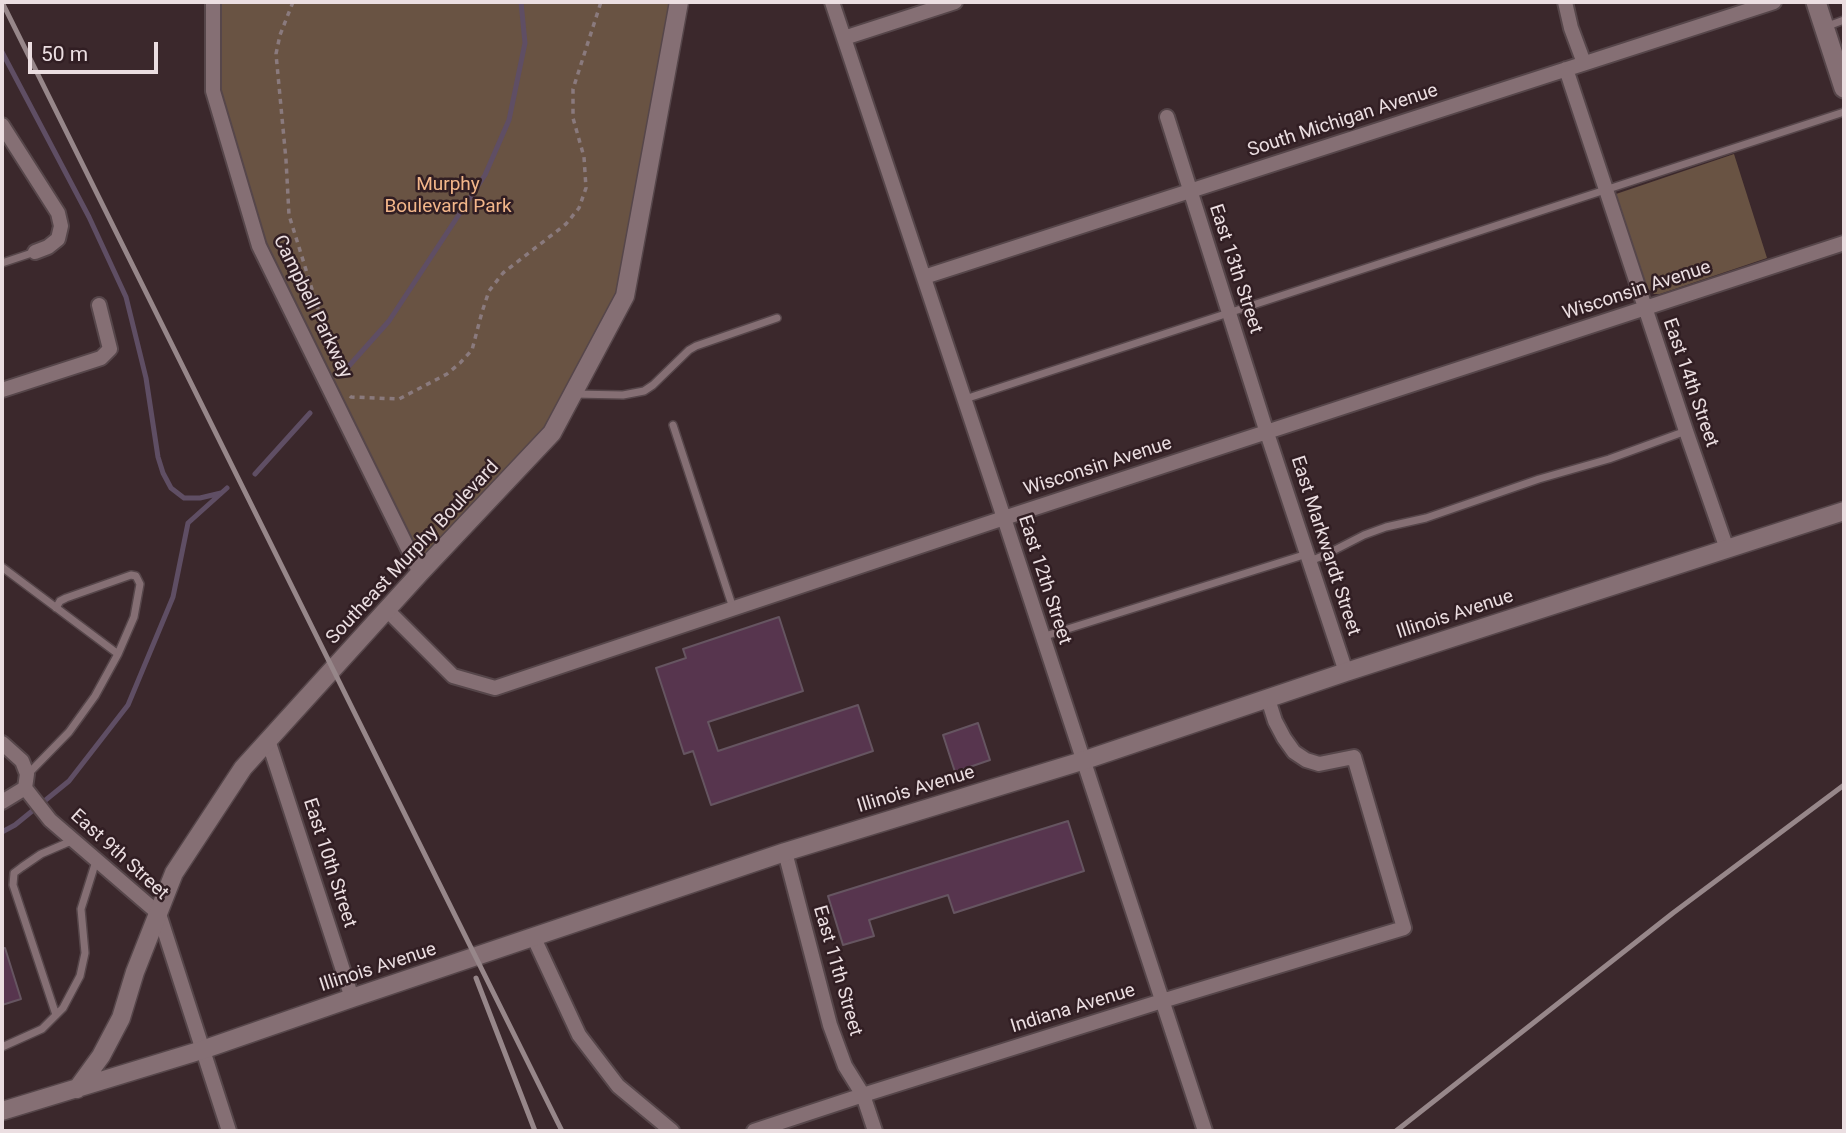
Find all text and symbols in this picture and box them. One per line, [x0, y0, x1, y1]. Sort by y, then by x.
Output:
scale bar [32, 28, 161, 72]
text: 50 m [41, 42, 88, 66]
street label: South Michigan Avenue [1245, 79, 1441, 163]
park label: Murphy Boulevard Park [384, 174, 512, 218]
street label: East 13th Street [1203, 201, 1267, 337]
street label: Campbell Parkway [267, 232, 357, 382]
street label: Wisconsin Avenue [1560, 256, 1714, 326]
street label: East 14th Street [1657, 316, 1723, 450]
street label: Wisconsin Avenue [1021, 432, 1175, 502]
street label: East Markwardt Street [1285, 453, 1365, 639]
street label: Southeast Murphy Boulevard [322, 456, 504, 650]
street label: East 12th Street [1012, 512, 1076, 648]
street label: Illinois Avenue [1394, 585, 1516, 645]
street label: Illinois Avenue [855, 761, 977, 819]
street label: East 10th Street [297, 795, 361, 931]
street label: East 9th Street [65, 805, 173, 905]
street label: East 11th Street [807, 903, 867, 1039]
street label: Illinois Avenue [317, 938, 439, 998]
street label: Indiana Avenue [1008, 979, 1138, 1039]

